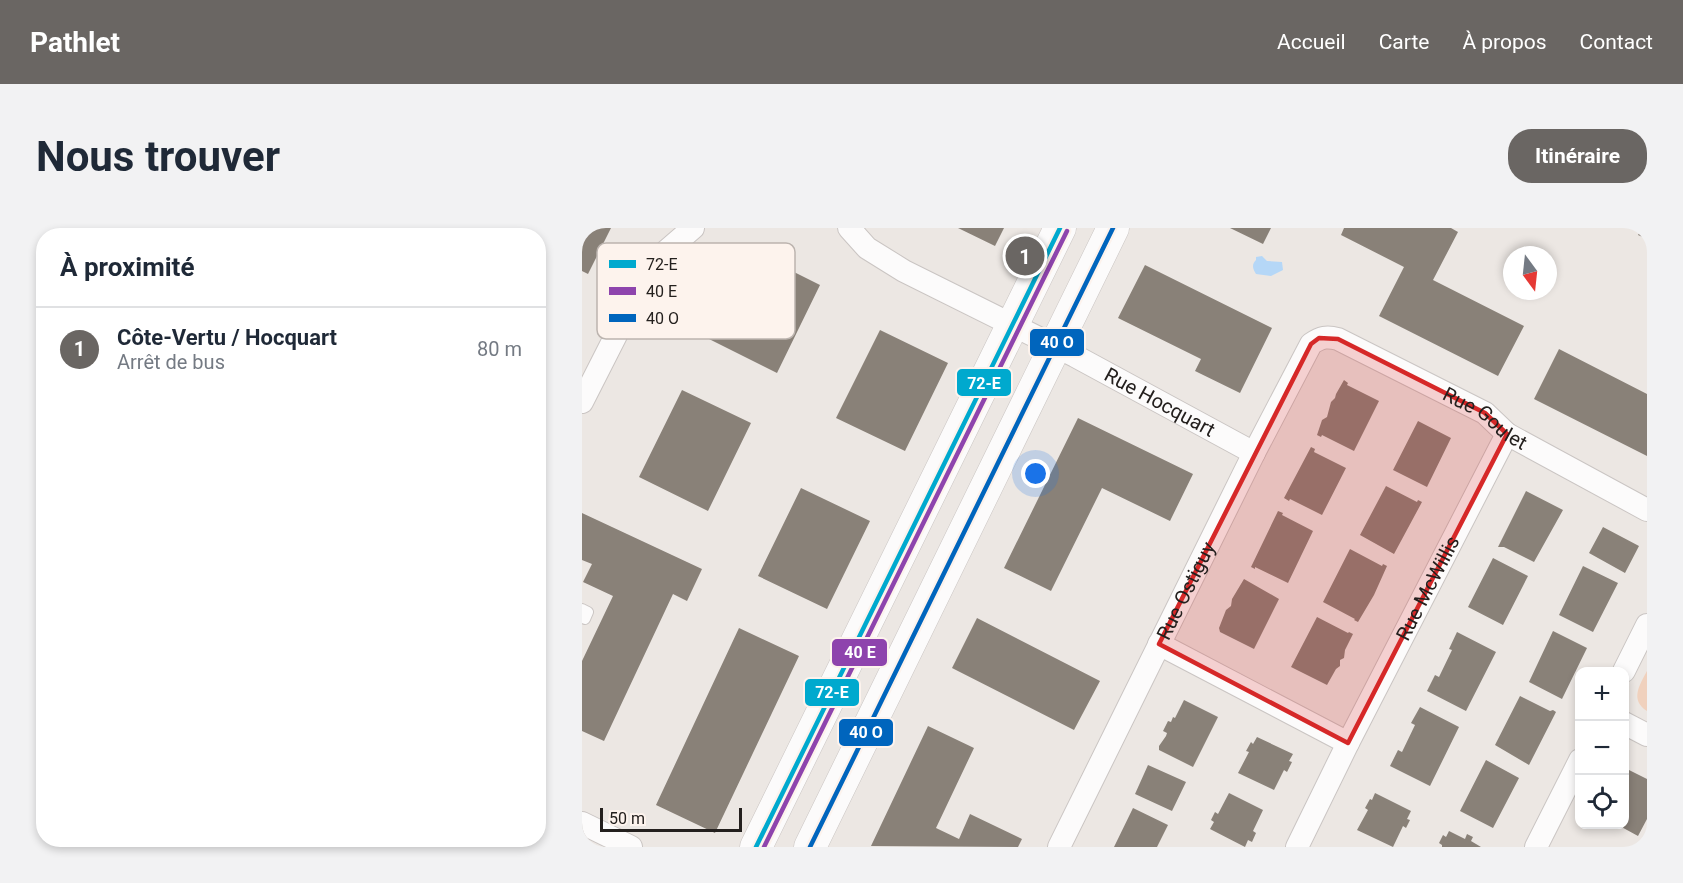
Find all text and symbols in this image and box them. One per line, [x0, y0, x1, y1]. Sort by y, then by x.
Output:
text: Pathlet [30, 26, 120, 59]
text: Accueil [1277, 30, 1346, 54]
text: Carte [1379, 30, 1429, 54]
text: À propos [1462, 30, 1547, 54]
text: Contact [1580, 30, 1653, 54]
button: Itinéraire [1508, 129, 1647, 183]
text: Nous trouver [36, 132, 280, 181]
pin: 1 [1006, 234, 1044, 279]
legend [597, 243, 795, 339]
north arrow [1503, 246, 1557, 300]
text: À proximité [60, 252, 194, 282]
text: 72-E [646, 255, 678, 274]
text: 40 E [646, 282, 677, 301]
text: 40 O [646, 309, 679, 328]
text: Côte-Vertu / Hocquart [117, 325, 337, 350]
line badge: 40 O [1029, 328, 1085, 357]
text: 40 O [1040, 333, 1074, 352]
text: 1 [74, 337, 85, 361]
text: 80 m [477, 337, 522, 361]
text: Arrêt de bus [117, 350, 225, 374]
street label: Rue Hocquart [1100, 362, 1219, 442]
line badge: 72-E [956, 368, 1012, 397]
text: 72-E [967, 374, 1001, 393]
street label: Rue Goulet [1439, 382, 1531, 455]
your location [1021, 459, 1050, 488]
street label: Rue McWillis [1391, 532, 1465, 645]
street label: Rue Ostiguy [1152, 537, 1220, 644]
line badge: 40 E [831, 638, 888, 667]
text: 40 E [844, 643, 876, 662]
map controls [1575, 667, 1629, 829]
button: + [1575, 667, 1629, 721]
line badge: 72-E [804, 678, 860, 707]
text: 72-E [815, 683, 849, 702]
line badge: 40 O [838, 718, 894, 747]
button: − [1575, 721, 1629, 775]
text: 40 O [849, 723, 883, 742]
button: locate [1575, 775, 1629, 829]
scale bar [600, 805, 742, 832]
text: 50 m [609, 809, 645, 828]

